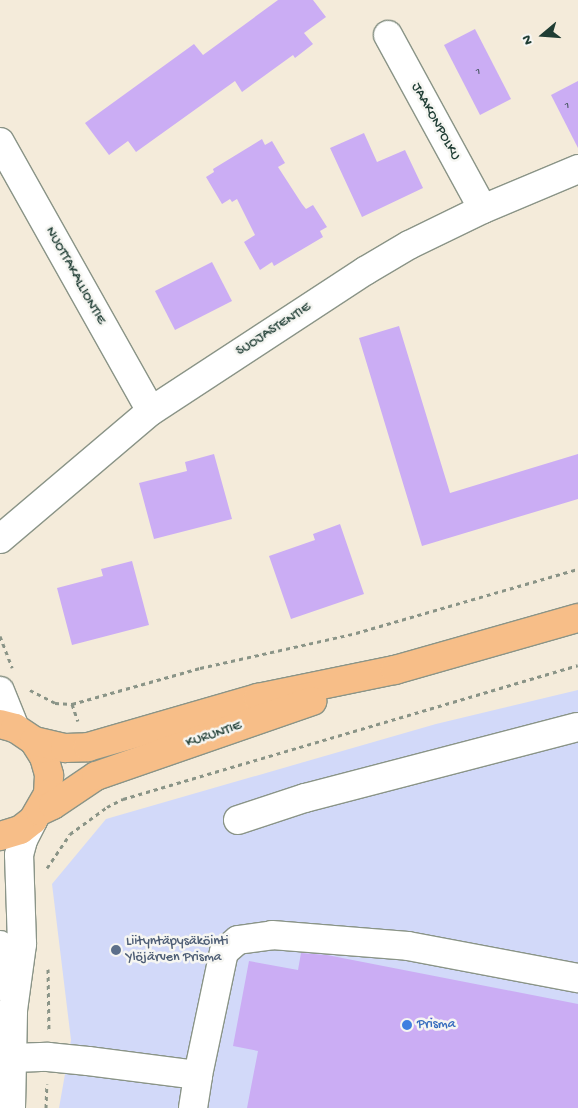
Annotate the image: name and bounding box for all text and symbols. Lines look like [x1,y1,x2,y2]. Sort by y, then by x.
north arrow [518,10,568,60]
text: N [519,33,538,47]
house number: 1 [476,65,480,79]
street label: JAAKONPOLKU [407,80,463,164]
house number: 1 [565,99,569,113]
street label: NUOTTAKALLIONTIE [41,224,109,328]
street label: SUOJASTENTIE [233,300,315,360]
street label: KURUNTIE [184,718,244,752]
place label: Liityntäpysäköinti Ylöjärven Prisma [126,934,229,966]
marker: Liityntäpysäköinti Ylöjärven Prisma [110,944,122,956]
place label: Prisma [417,1017,456,1033]
marker: Prisma [401,1019,413,1031]

